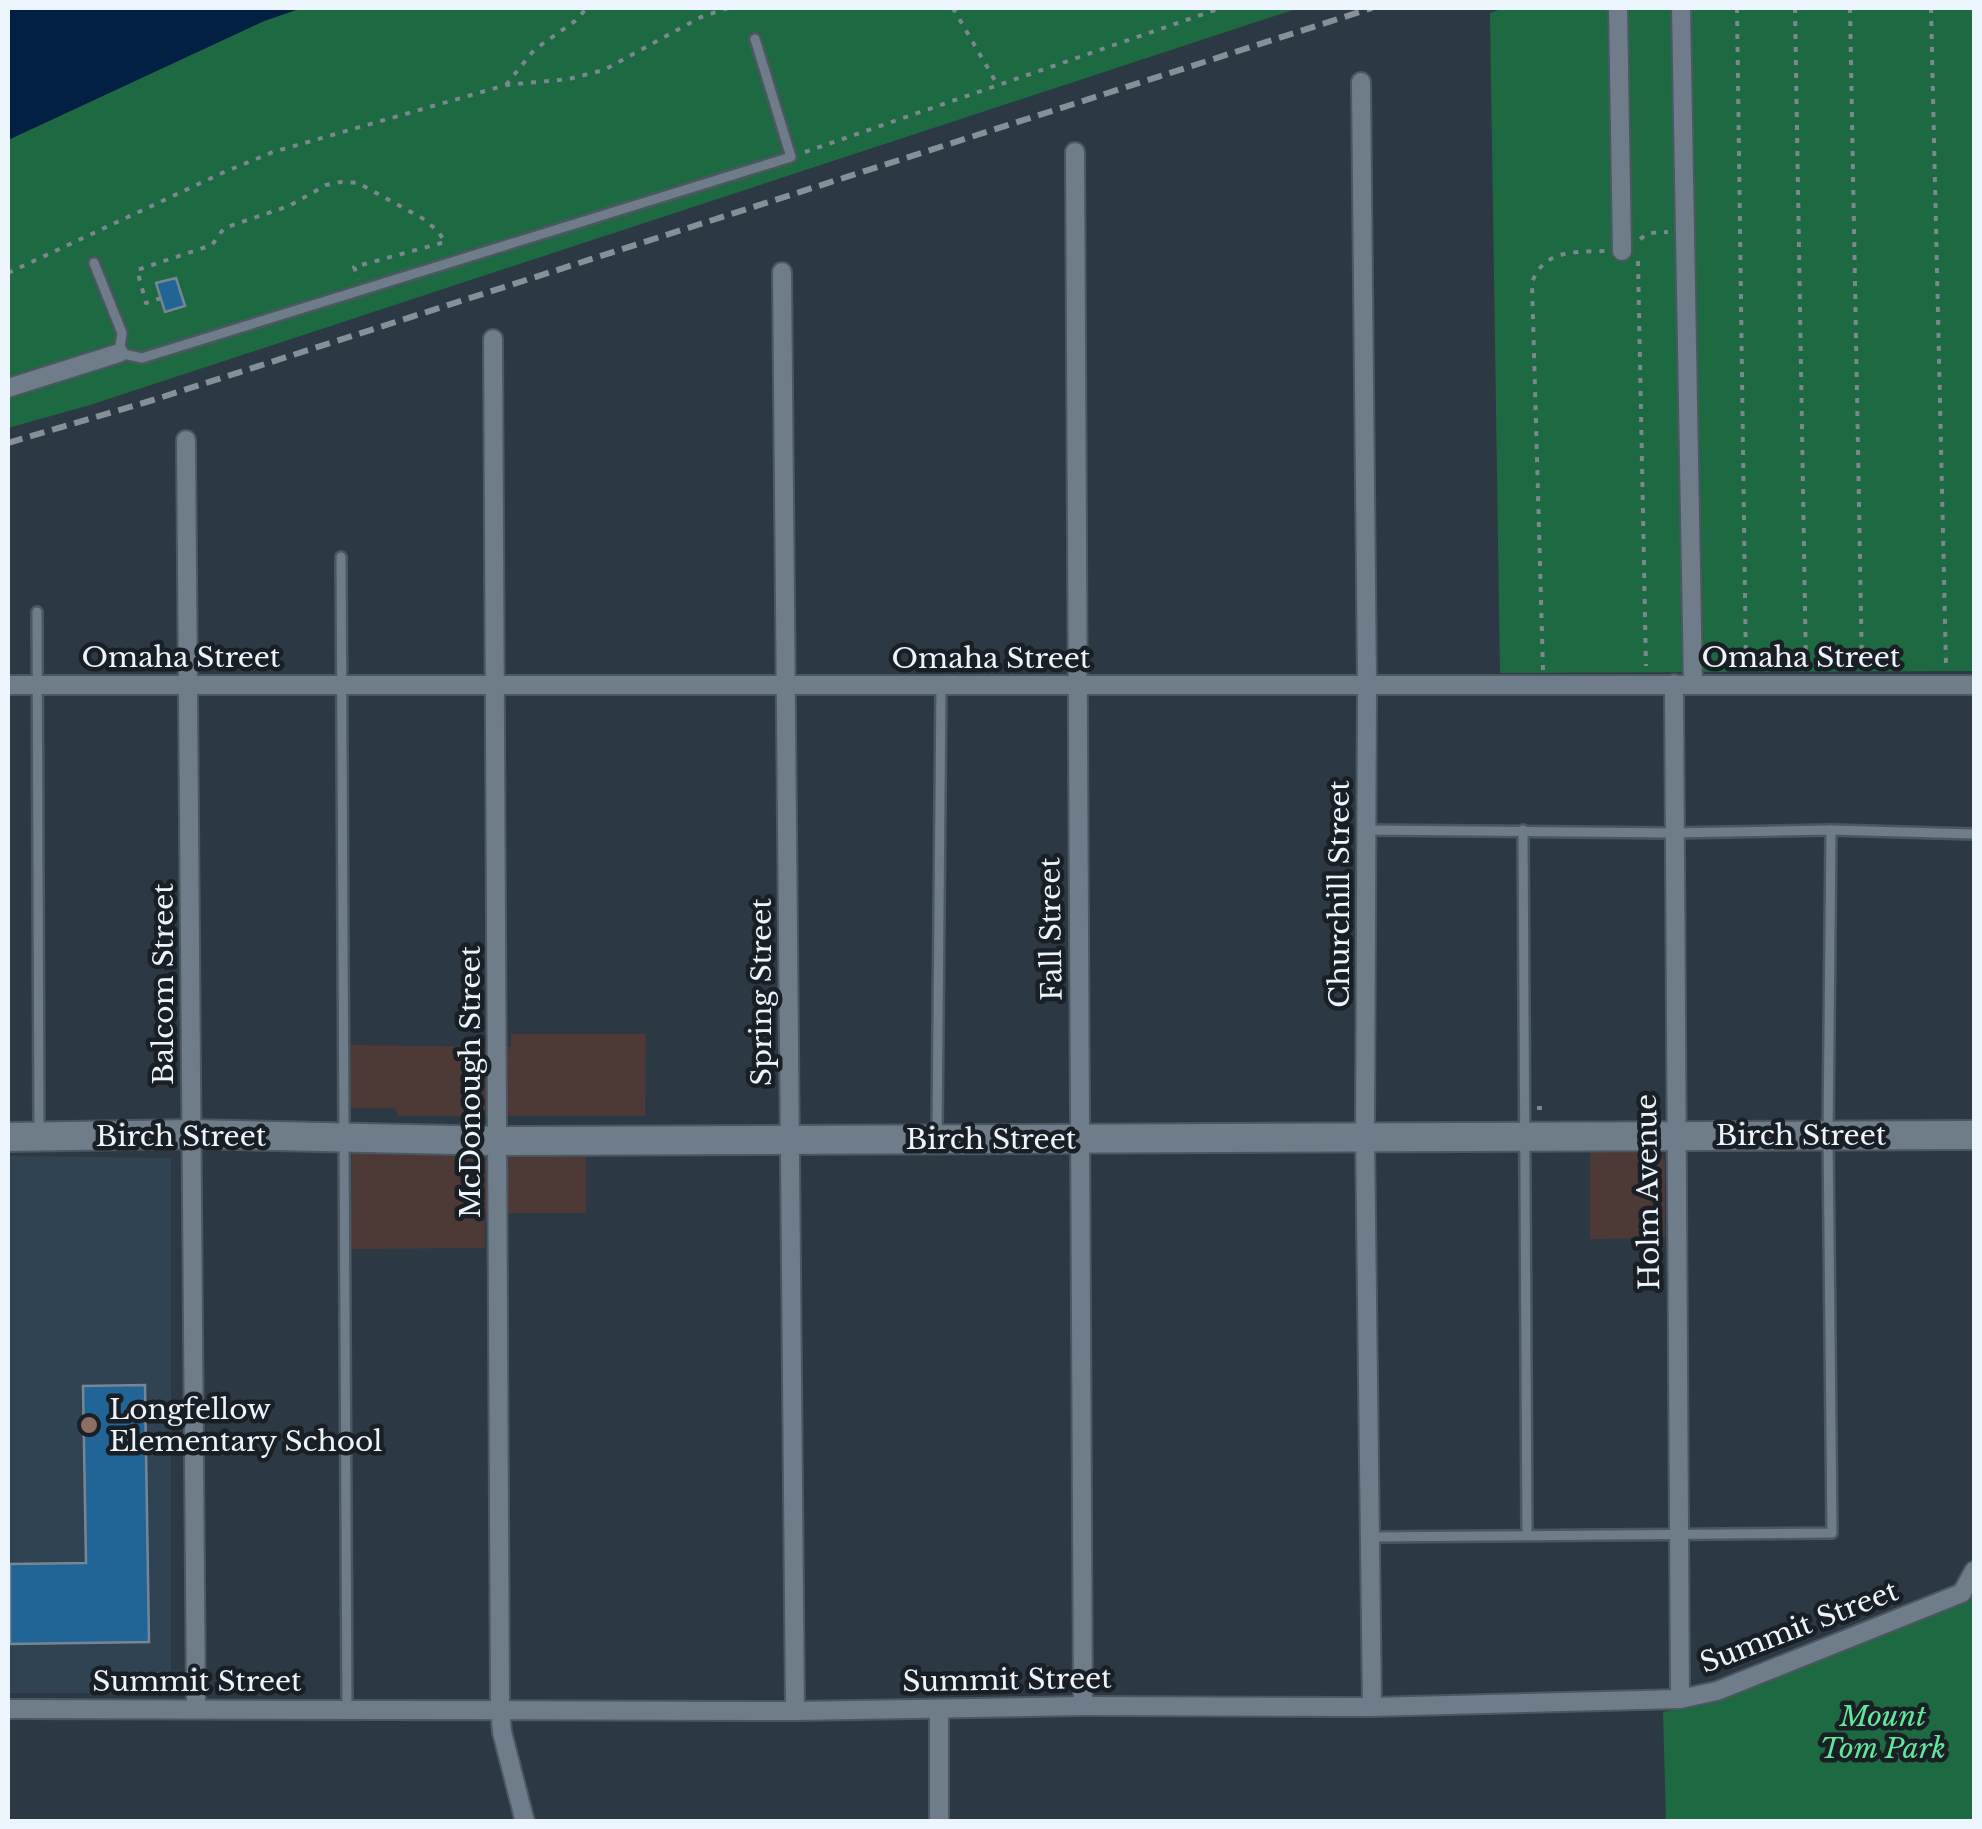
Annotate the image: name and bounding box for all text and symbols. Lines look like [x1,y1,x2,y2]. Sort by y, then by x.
street label: Omaha Street [82,640,281,675]
street label: Omaha Street [1702,640,1901,675]
street label: Omaha Street [892,641,1091,676]
street label: Churchill Street [1322,780,1357,1008]
street label: Fall Street [1032,856,1070,1001]
street label: Balcom Street [146,883,181,1085]
street label: Spring Street [744,898,779,1086]
street label: McDonough Street [453,945,488,1218]
street label: Holm Avenue [1629,1094,1667,1290]
street label: Birch Street [1716,1118,1887,1153]
street label: Birch Street [96,1119,267,1154]
street label: Birch Street [906,1122,1077,1157]
place label: Longfellow Elementary School [109,1392,382,1459]
marker: Longfellow Elementary School [78,1414,100,1436]
street label: Summit Street [1695,1573,1903,1681]
street label: Summit Street [902,1661,1112,1699]
street label: Summit Street [92,1664,302,1699]
park label: Mount Tom Park [1820,1699,1946,1766]

